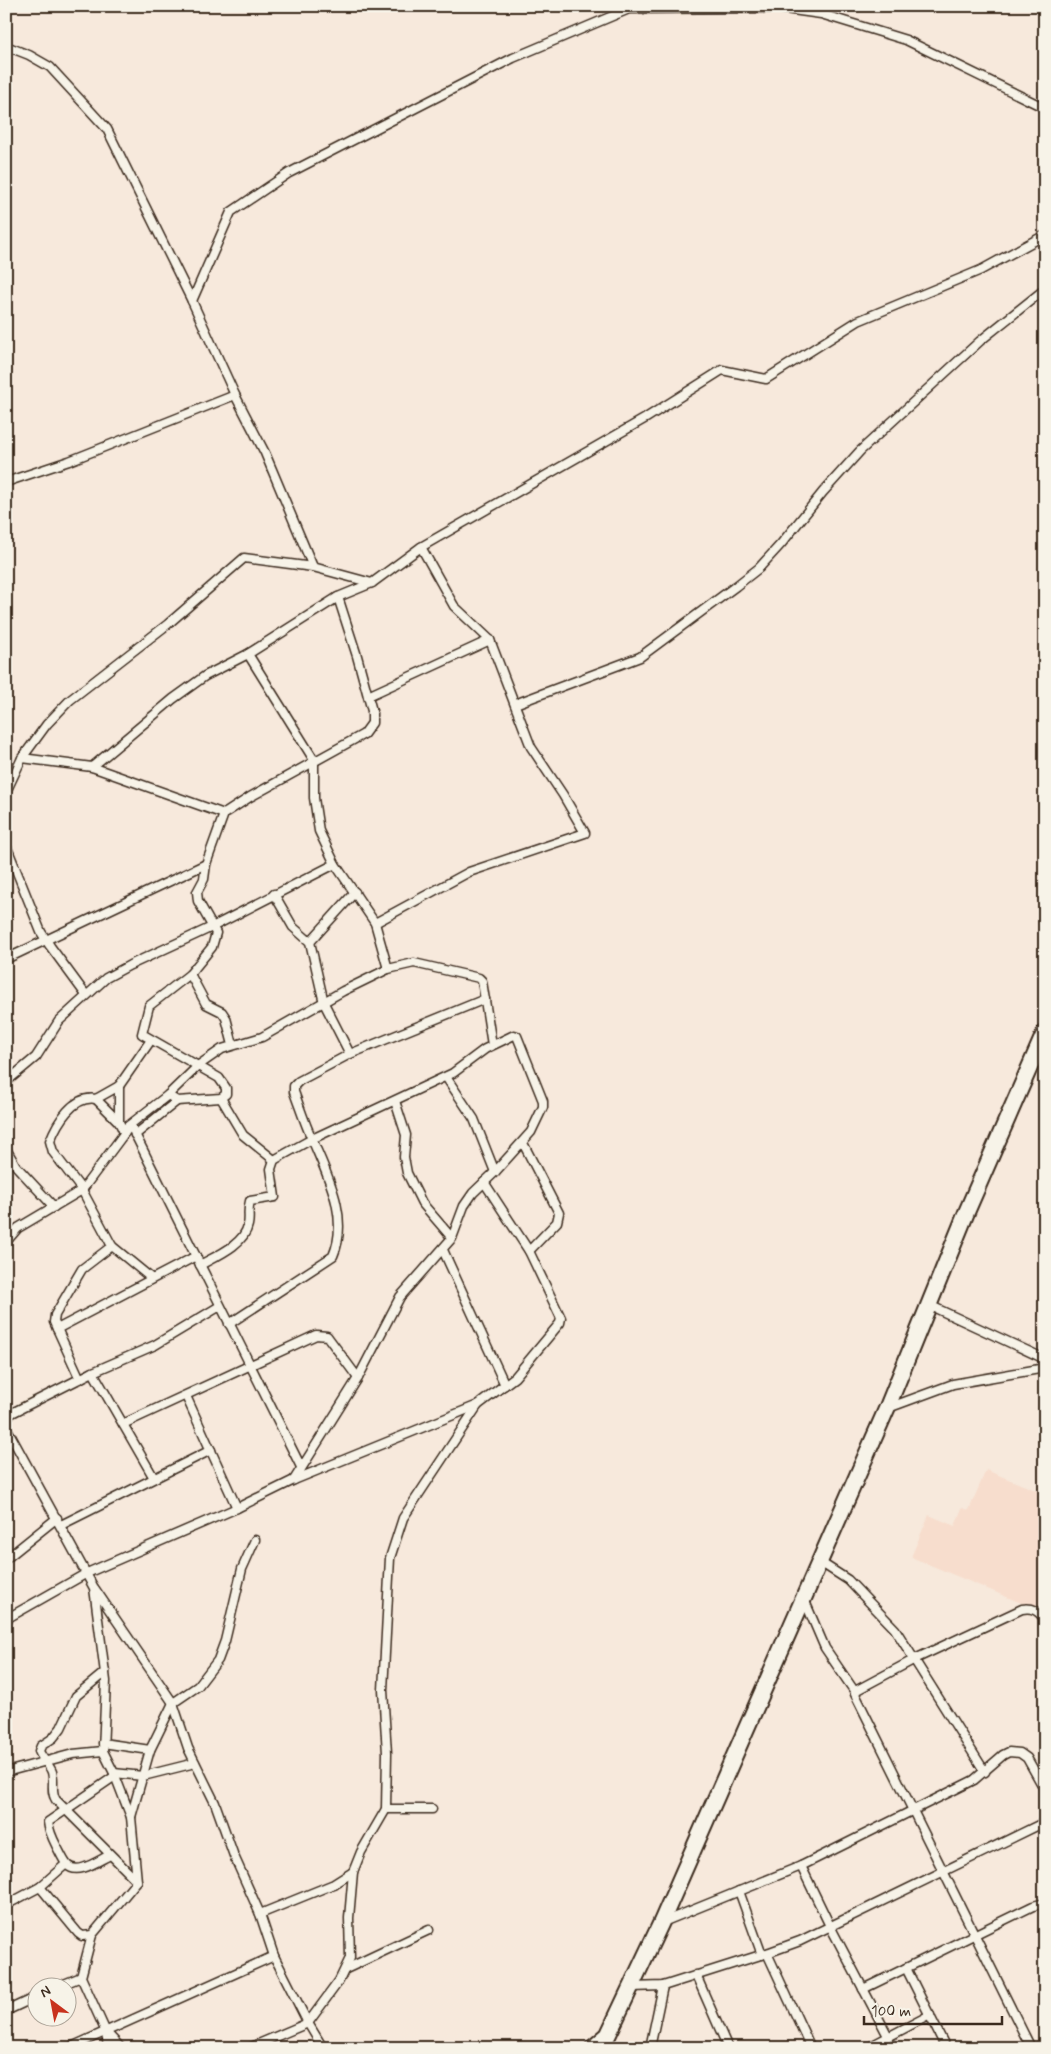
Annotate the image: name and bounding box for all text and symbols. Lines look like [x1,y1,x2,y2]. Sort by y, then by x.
north arrow [28,1976,78,2026]
text: N [37,1982,54,2002]
scale bar [864,1994,1001,2026]
text: 100 m [871,2002,911,2022]

